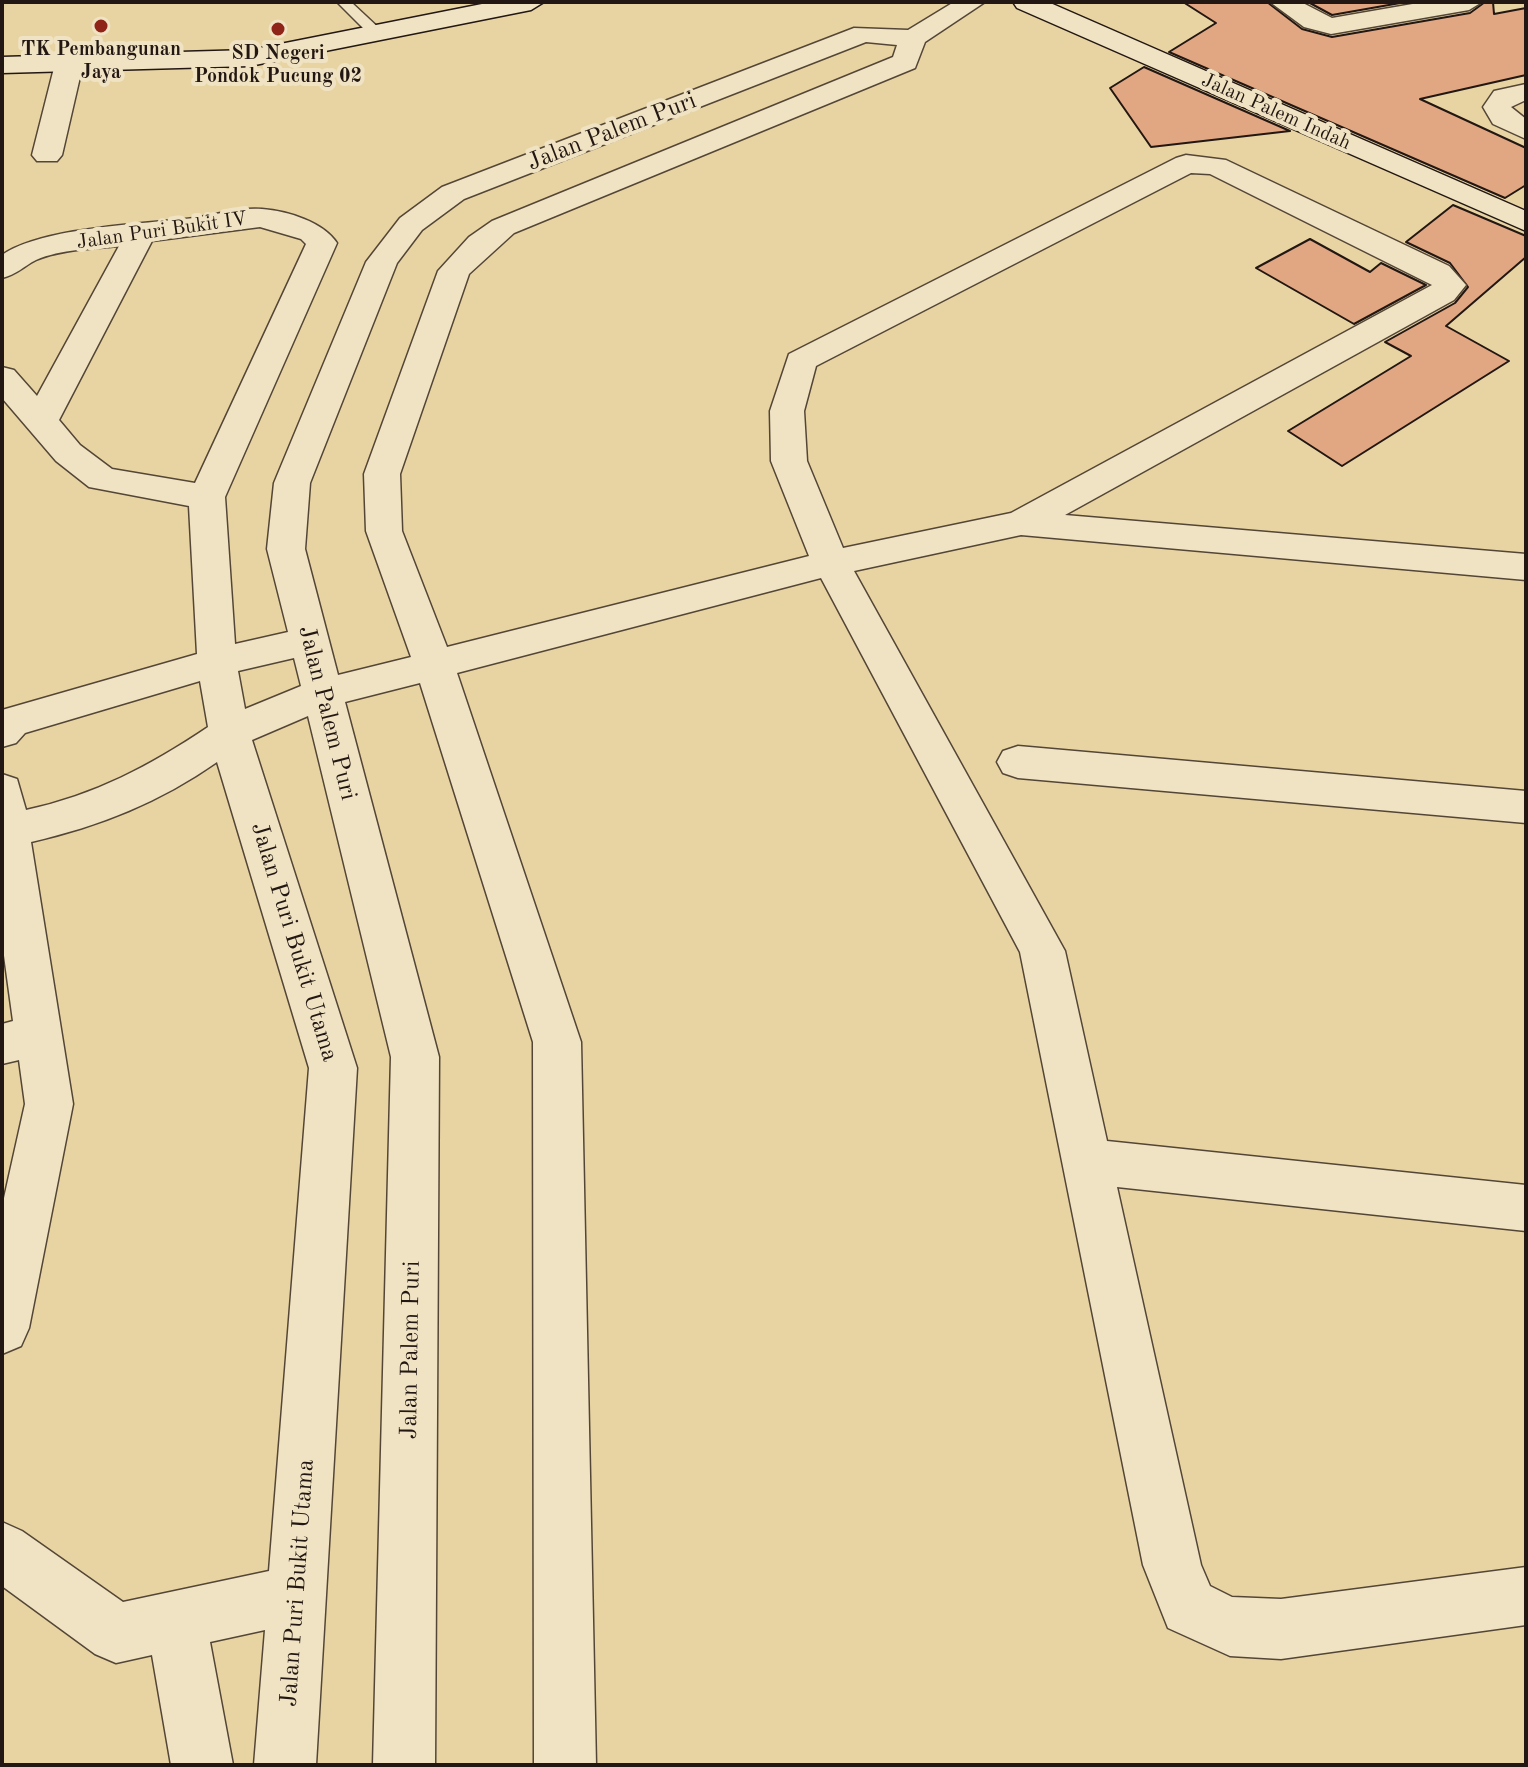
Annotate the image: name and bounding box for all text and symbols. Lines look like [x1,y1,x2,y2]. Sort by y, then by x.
marker: TK Pembangunan Jaya [92,17,110,35]
marker: SD Negeri Pondok Pucung 02 [269,20,287,38]
place label: TK Pembangunan Jaya [21,38,181,85]
place label: SD Negeri Pondok Pucung 02 [194,42,362,89]
street label: Jalan Palem Indah [1198,68,1354,156]
street label: Jalan Palem Puri [523,87,701,177]
street label: Jalan Puri Bukit IV [75,207,249,255]
street label: Jalan Palem Puri [291,623,363,803]
street label: Jalan Puri Bukit Utama [244,819,344,1065]
street label: Jalan Palem Puri [395,1260,427,1440]
street label: Jalan Puri Bukit Utama [275,1458,321,1708]

